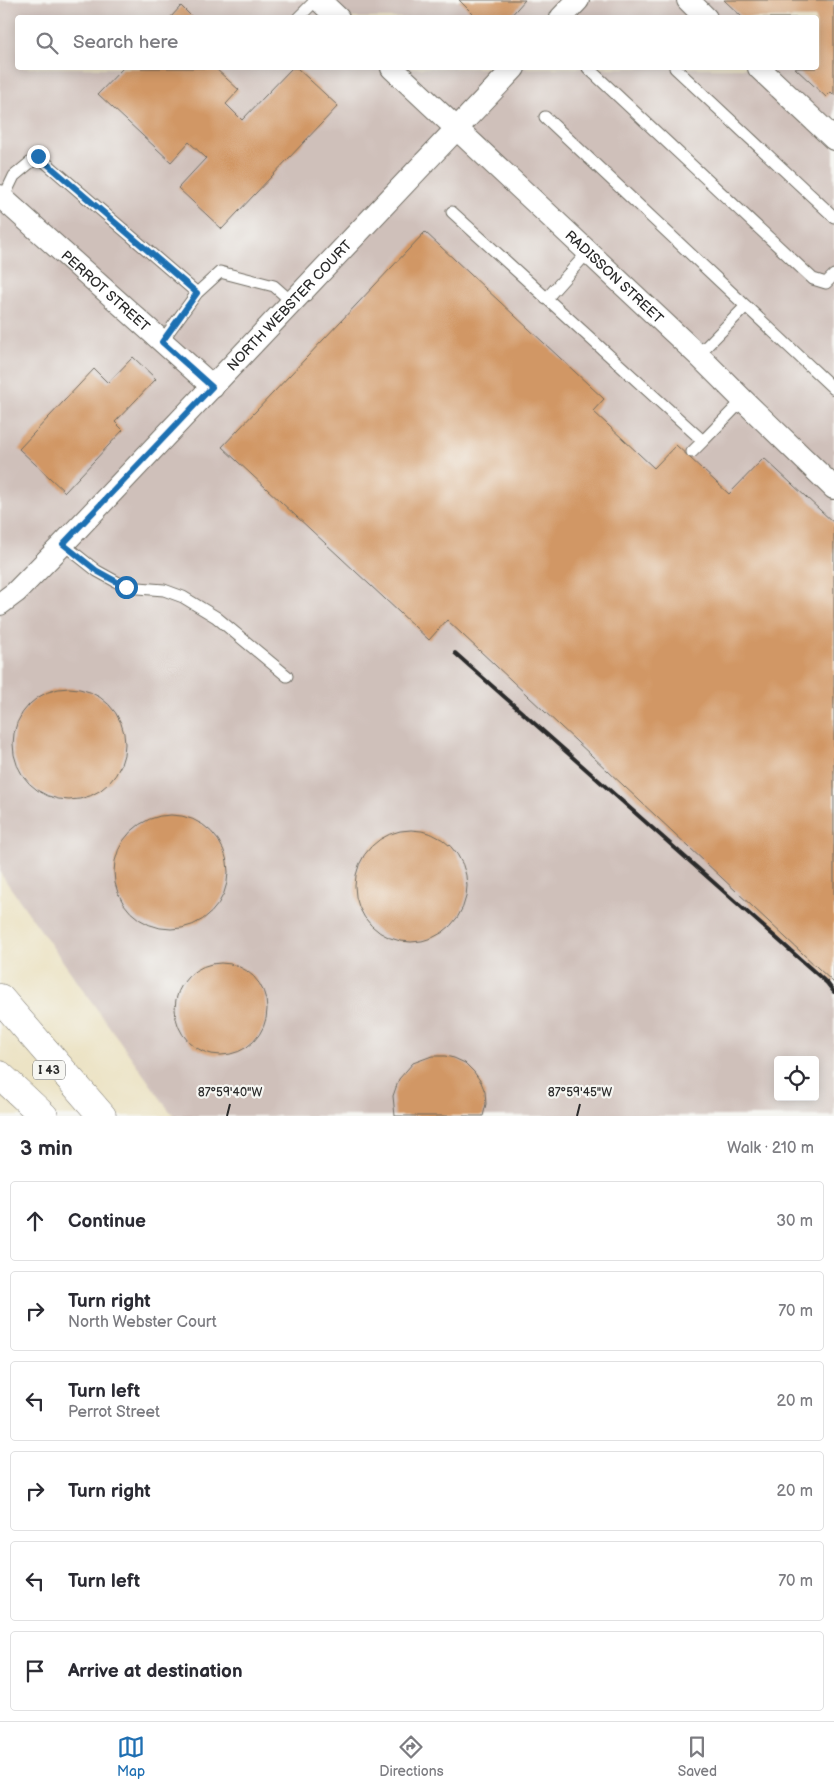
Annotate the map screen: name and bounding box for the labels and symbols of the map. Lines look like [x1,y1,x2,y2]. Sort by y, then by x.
route end [27,145,50,168]
street label: RADISSON STREET [562,227,667,327]
street label: NORTH WEBSTER COURT [224,236,356,374]
street label: PERROT STREET [58,247,154,336]
route start [115,576,138,599]
road number: I 43 [33,1060,65,1080]
text: 87°59'40"W [198,1085,262,1100]
text: 87°59'45"W [548,1085,612,1100]

